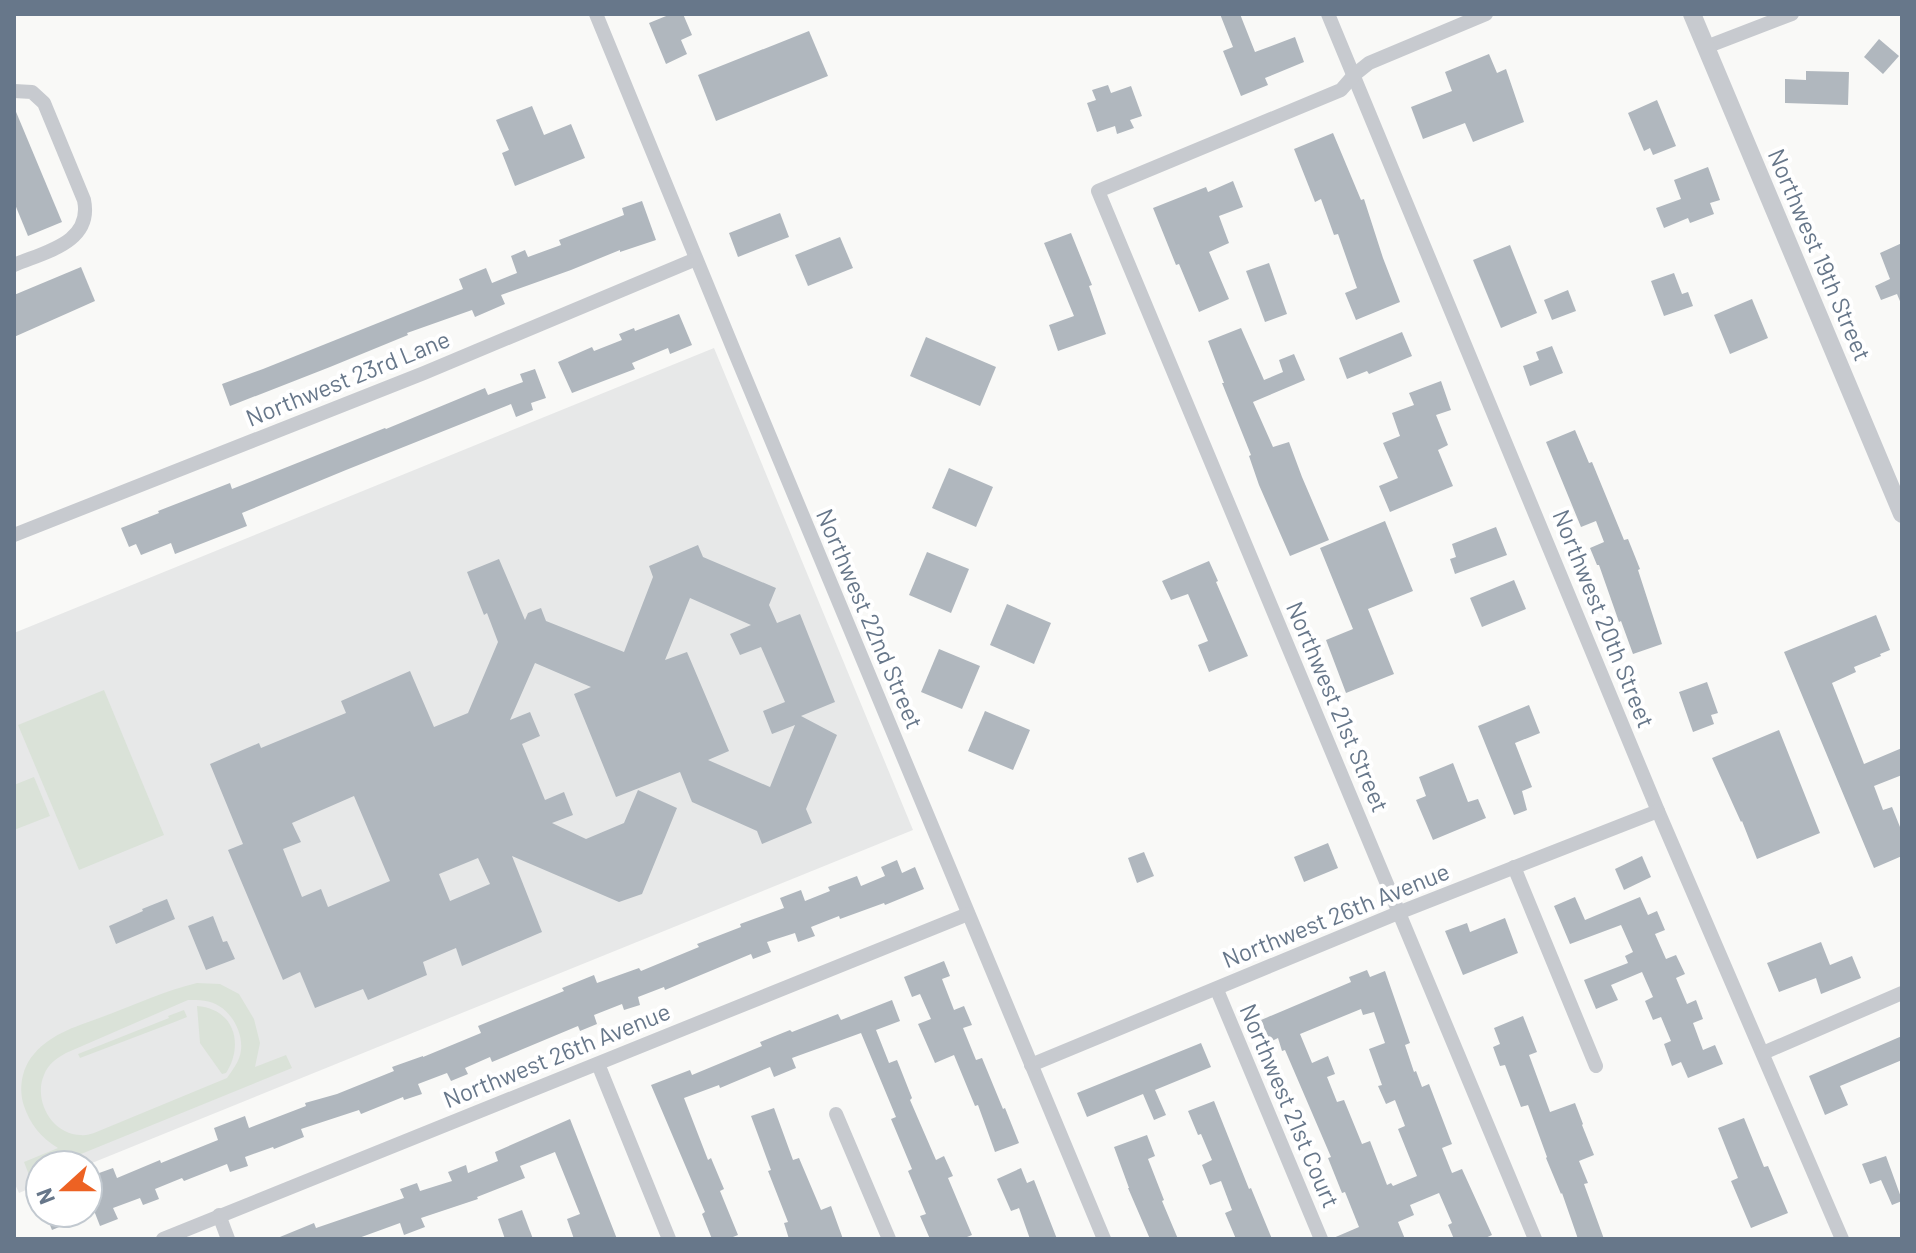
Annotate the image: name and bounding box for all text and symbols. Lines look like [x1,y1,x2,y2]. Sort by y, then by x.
street label: Northwest 19th Street [1763,144,1878,365]
street label: Northwest 23rd Lane [241,323,454,432]
street label: Northwest 22nd Street [811,504,930,733]
street label: Northwest 20th Street [1547,505,1661,732]
street label: Northwest 21st Street [1281,597,1396,816]
street label: Northwest 26th Avenue [1218,856,1453,973]
street label: Northwest 26th Avenue [439,996,674,1113]
street label: Northwest 21st Court [1234,999,1346,1212]
north arrow [24,1149,104,1229]
text: N [30,1185,59,1208]

